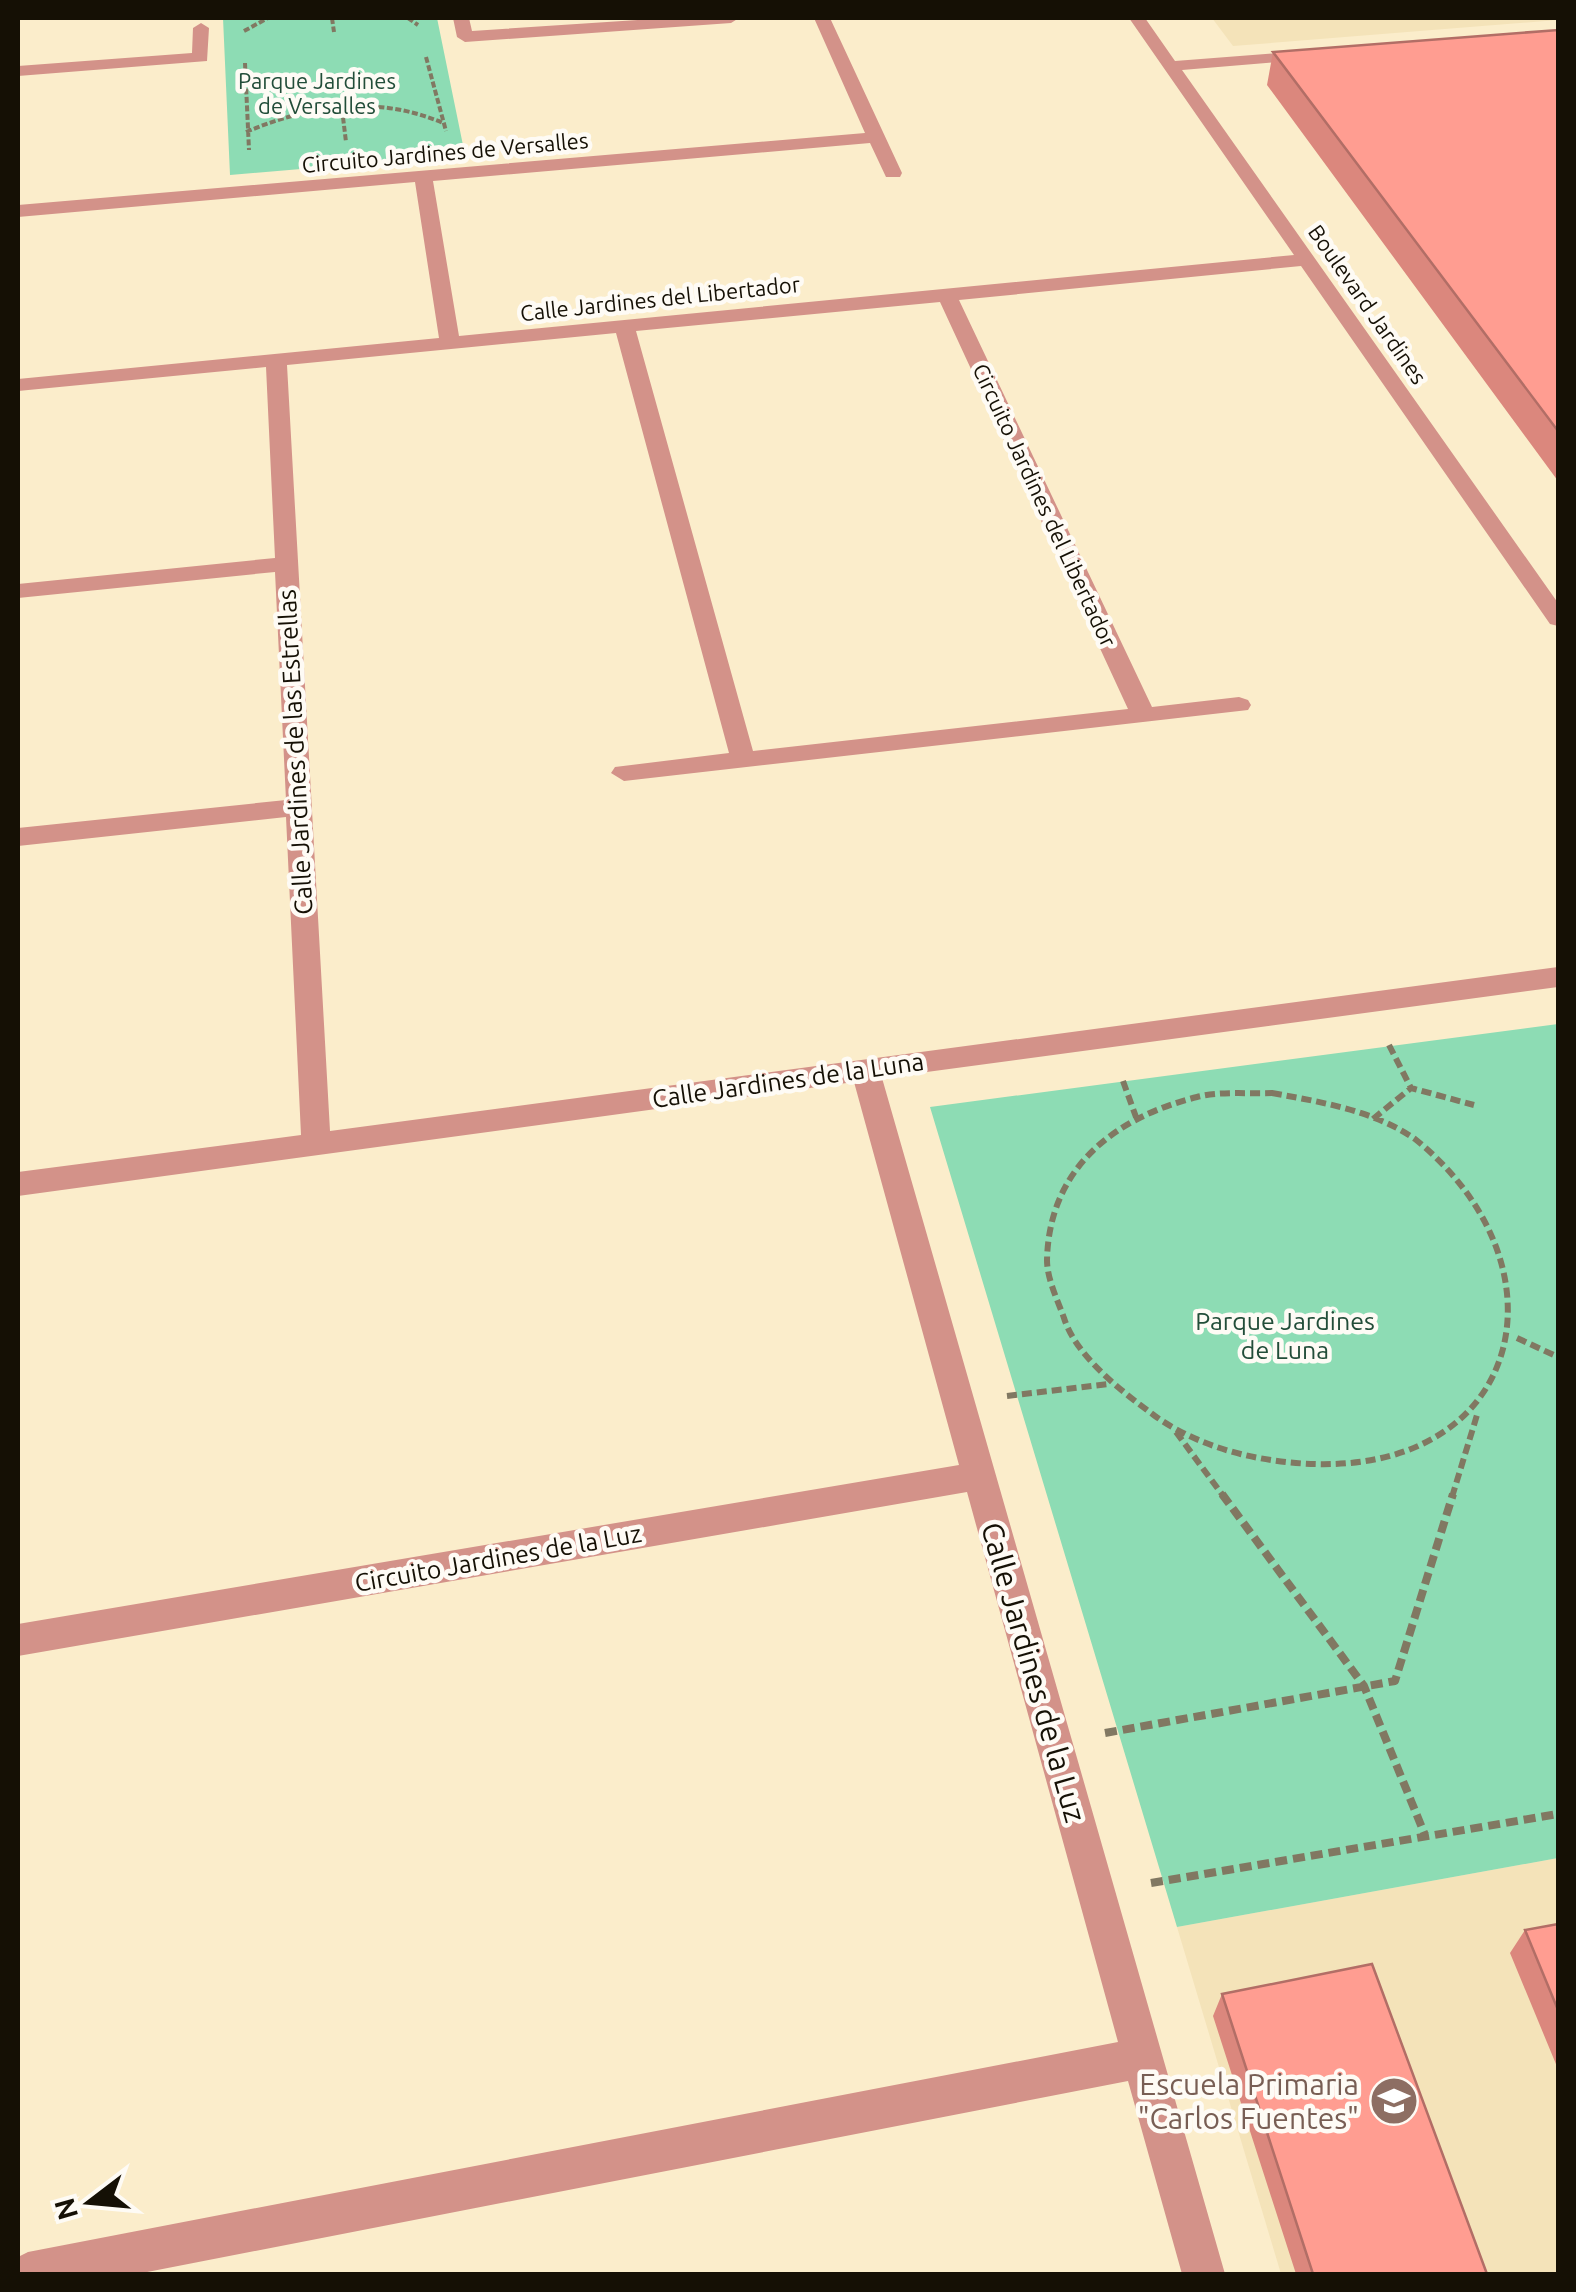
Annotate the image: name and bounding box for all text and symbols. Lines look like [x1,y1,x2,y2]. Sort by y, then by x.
park label: Parque Jardines de Versalles [238,68,396,118]
street label: Circuito Jardines de Versalles [301,127,589,177]
street label: Boulevard Jardines [1304,220,1432,388]
street label: Calle Jardines del Libertador [519,271,802,325]
street label: Circuito Jardines del Libertador [968,359,1122,651]
street label: Calle Jardines de las Estrellas [272,589,318,915]
street label: Calle Jardines de la Luna [650,1047,926,1113]
park label: Parque Jardines de Luna [1195,1307,1375,1364]
street label: Calle Jardines de la Luz [975,1518,1093,1826]
street label: Circuito Jardines de la Luz [352,1519,644,1597]
place label: Escuela Primaria "Carlos Fuentes" [1138,2067,1359,2135]
school or university icon: Escuela Primaria "Carlos Fuentes" [1368,2075,1420,2127]
north arrow [40,2152,140,2252]
text: N [48,2195,83,2223]

